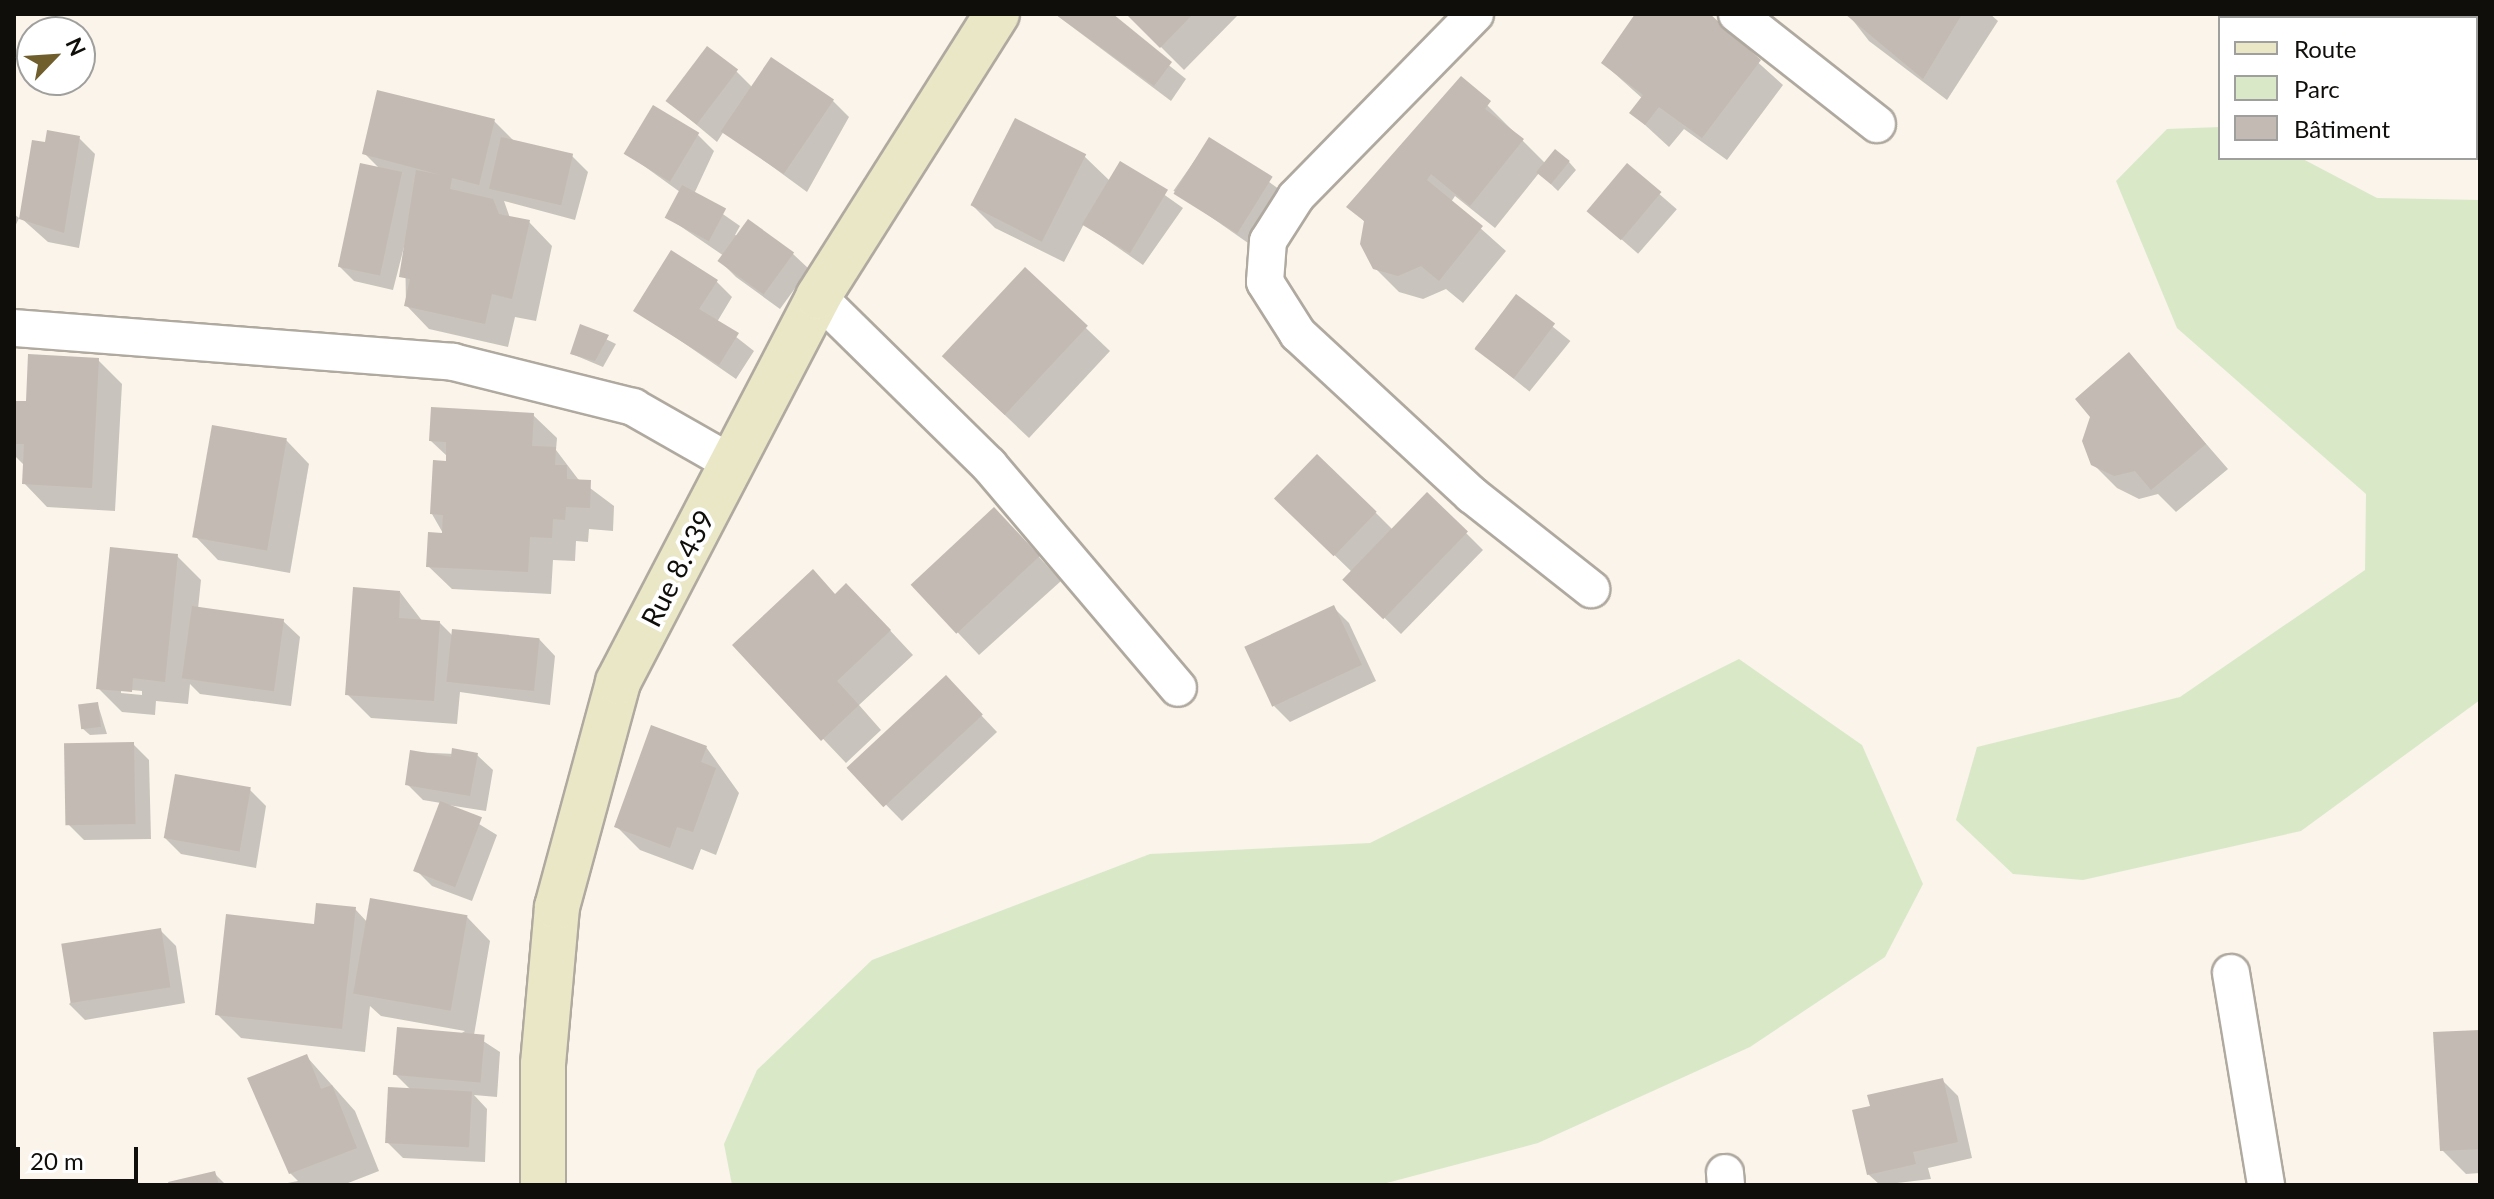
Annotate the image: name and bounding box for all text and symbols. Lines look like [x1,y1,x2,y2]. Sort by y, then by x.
north arrow [16,16,96,96]
legend [2218,16,2478,160]
text: N [61,33,92,60]
text: Route [2294,34,2356,63]
text: Parc [2294,74,2340,103]
text: Bâtiment [2294,114,2390,143]
street label: Rue 8.439 [633,504,721,632]
scale bar [20,1131,142,1181]
text: 20 m [30,1146,84,1175]

